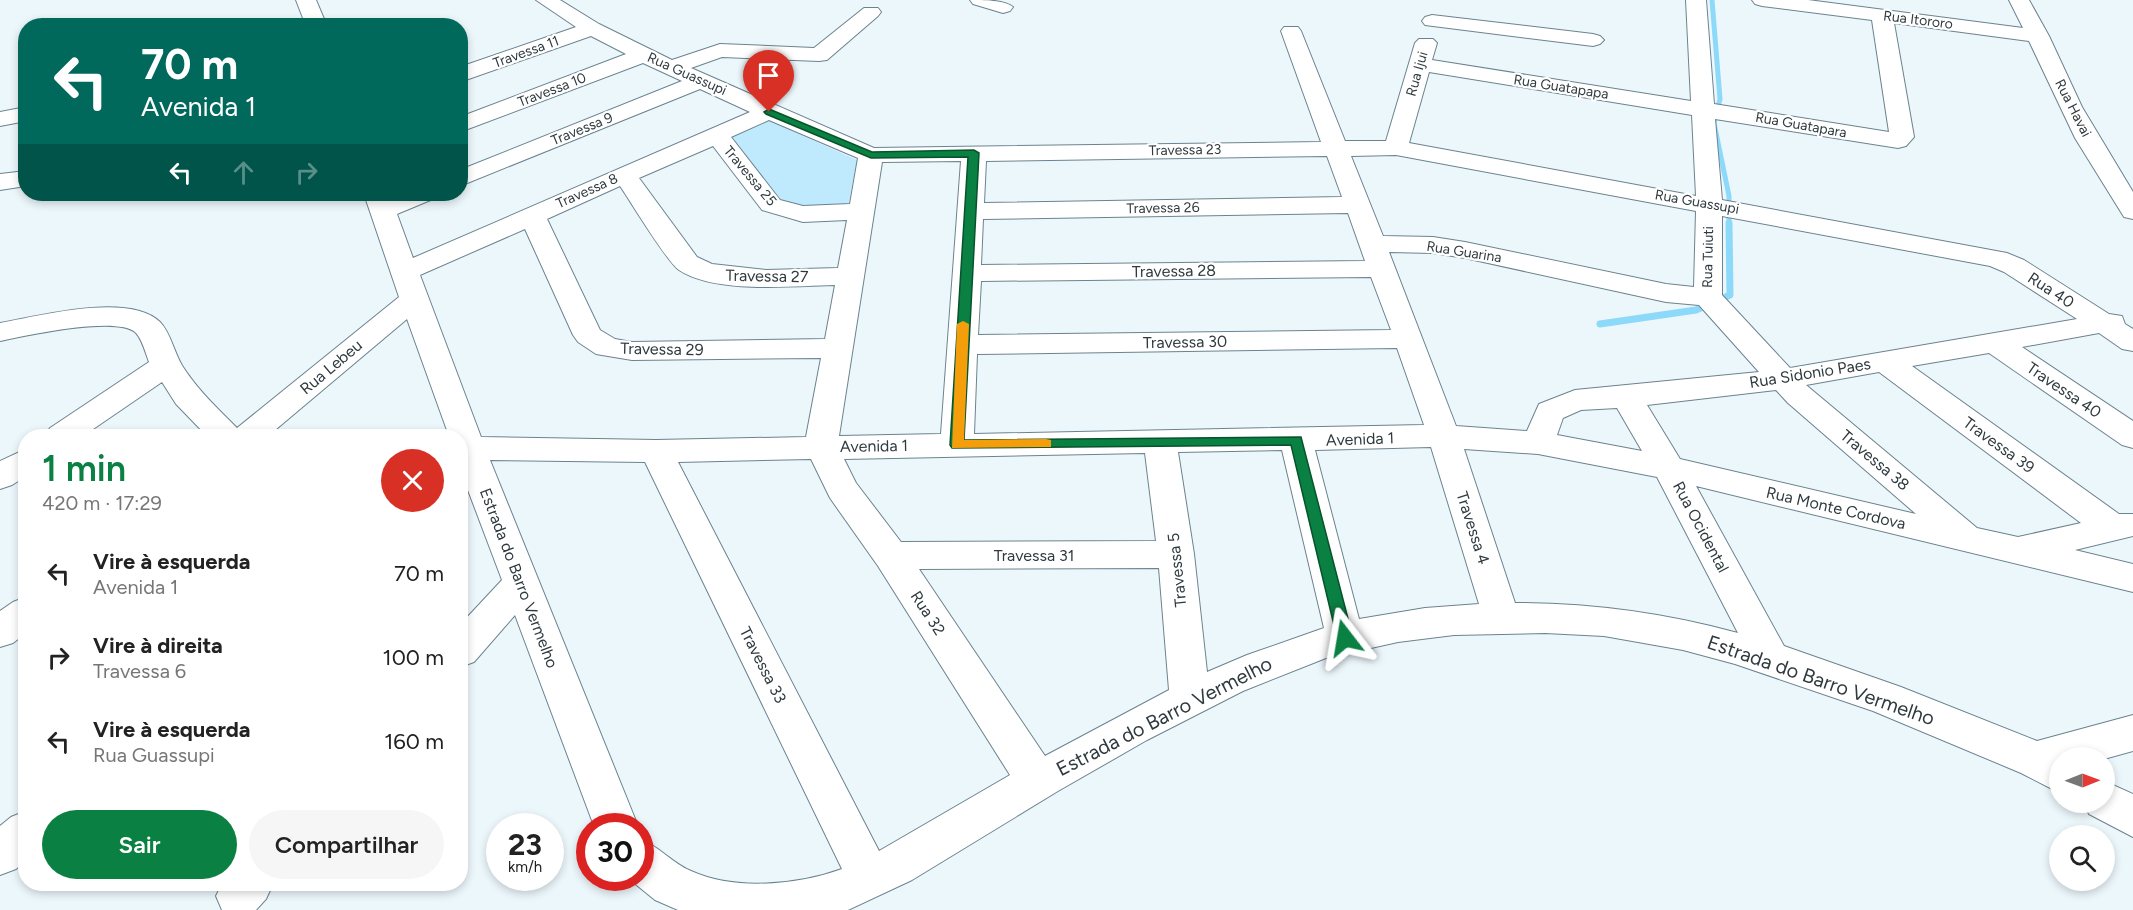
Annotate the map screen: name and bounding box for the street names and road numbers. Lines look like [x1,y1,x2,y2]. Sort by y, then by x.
street label: Rua Itororo [1882,7,1954,33]
street label: Travessa 11 [491,32,561,72]
street label: Rua Guassupi [645,49,729,99]
street label: Rua Ijui [1403,50,1431,98]
street label: Travessa 10 [515,69,589,111]
street label: Rua Guatapapa [1512,71,1610,103]
street label: Rua Havai [2051,76,2095,140]
street label: Travessa 9 [549,109,615,149]
street label: Rua Guatapara [1754,109,1848,141]
street label: Travessa 23 [1149,141,1221,159]
street label: Travessa 25 [720,143,780,209]
street label: Travessa 8 [553,170,621,212]
street label: Rua Guassupi [1654,186,1740,218]
street label: Travessa 26 [1126,199,1200,217]
street label: Rua Tuiuti [1699,226,1717,288]
street label: Rua Guarina [1425,238,1503,266]
street label: Travessa 28 [1132,261,1216,281]
street label: Travessa 27 [725,266,809,286]
street label: Rua 40 [2024,268,2078,312]
street label: Travessa 30 [1143,332,1227,352]
street label: Rua Lebeu [296,336,366,398]
street label: Travessa 29 [620,339,704,359]
street label: Rua Sidonio Paes [1748,354,1872,392]
street label: Travessa 40 [2023,358,2105,422]
street label: Travessa 39 [1960,413,2038,477]
street label: Travessa 38 [1837,426,1913,494]
street label: Avenida 1 [1326,428,1394,450]
street label: Avenida 1 [840,436,908,456]
street label: Rua Ocidental [1669,478,1733,576]
street label: Rua Monte Cordova [1764,483,1908,533]
street label: Estrada do Barro Vermelho [476,485,562,671]
street label: Travessa 4 [1452,489,1494,567]
street label: Travessa 5 [1164,532,1190,608]
street label: Travessa 31 [994,546,1074,565]
street label: Rua 32 [907,587,949,639]
street label: Travessa 33 [736,624,790,706]
street label: Estrada do Barro Vermelho [1704,630,1938,730]
street label: Estrada do Barro Vermelho [1052,651,1276,781]

